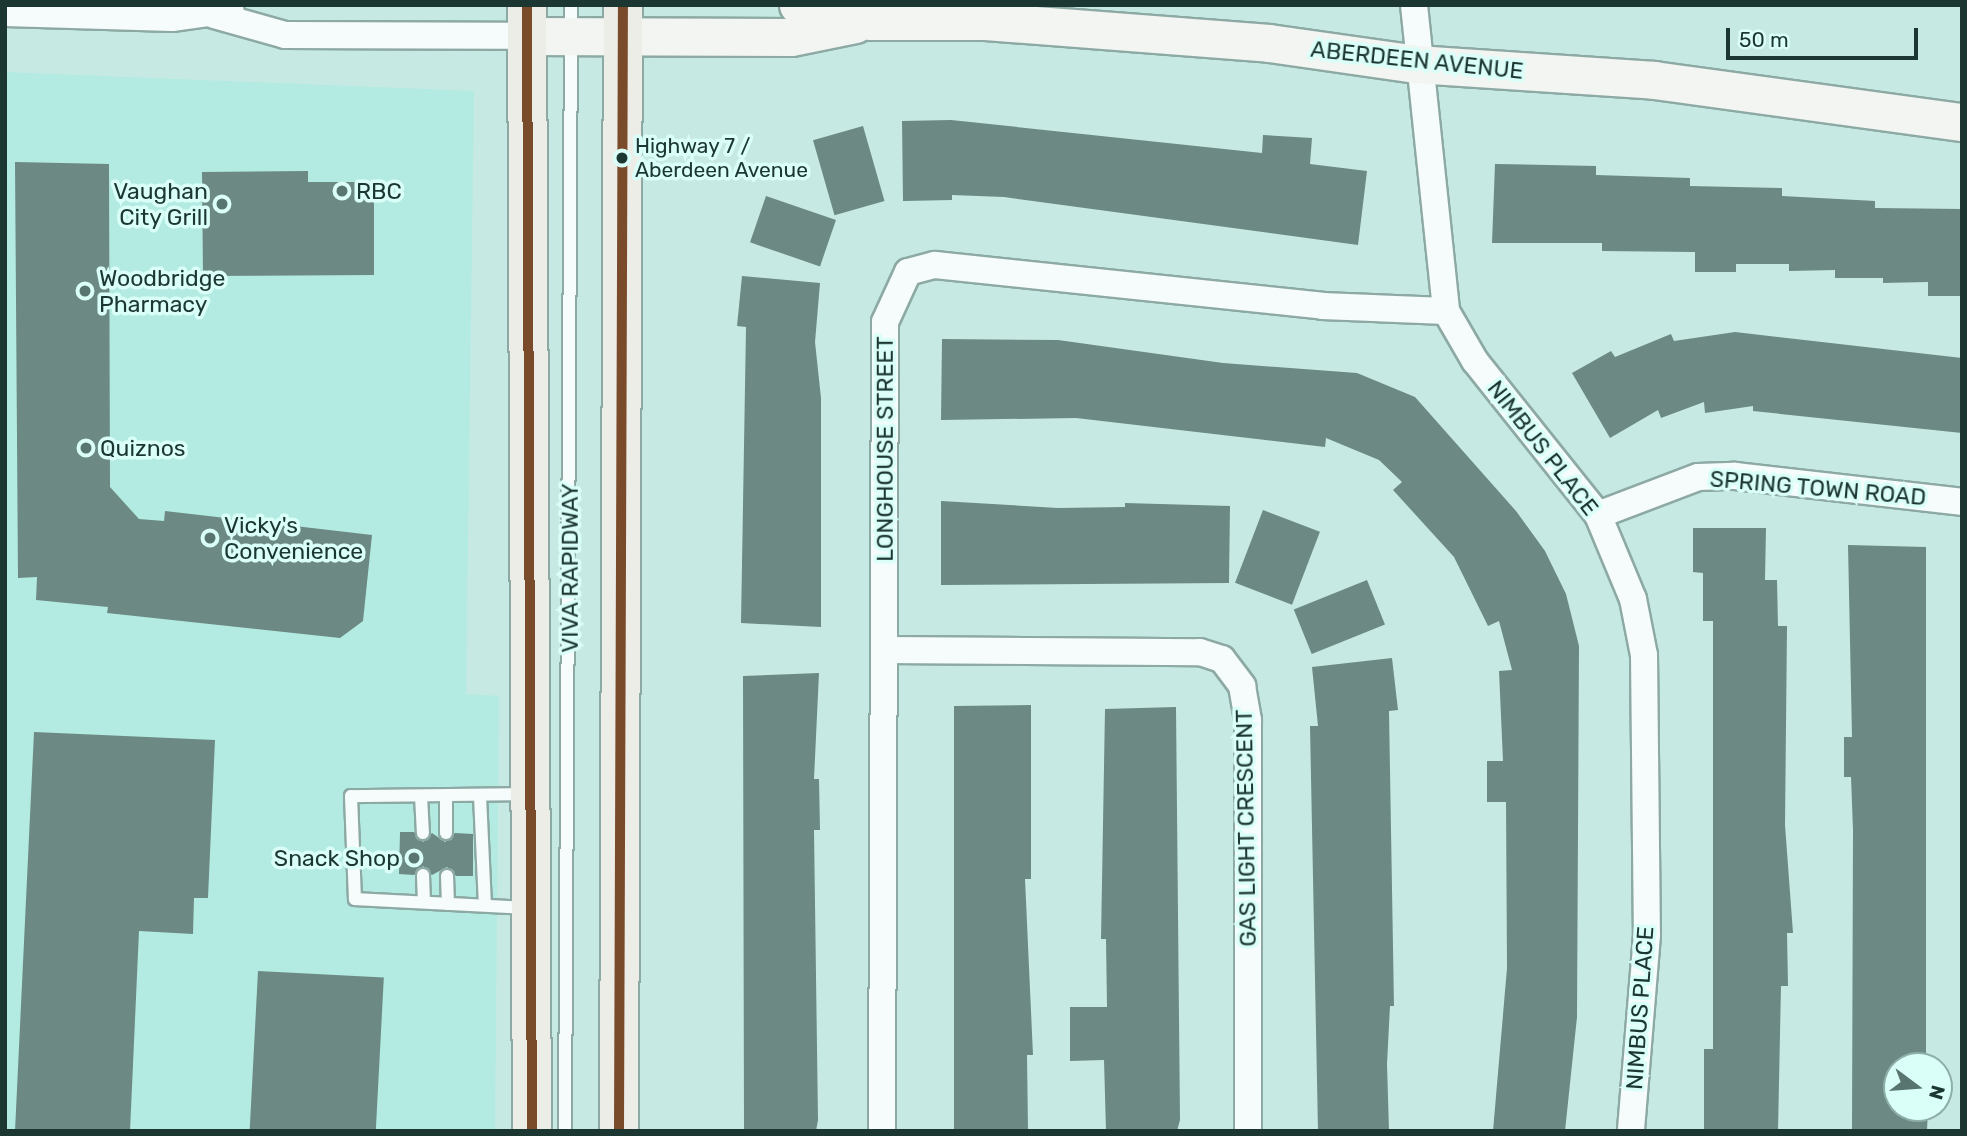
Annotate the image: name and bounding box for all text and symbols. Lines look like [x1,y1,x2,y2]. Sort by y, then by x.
scale bar [1729,14,1922,58]
text: 50 m [1739,27,1789,52]
street label: ABERDEEN AVENUE [1309,35,1525,85]
place label: Highway 7 / Aberdeen Avenue [635,133,809,183]
marker: Highway 7 / Aberdeen Avenue [615,151,629,165]
place label: Vaughan City Grill [113,177,208,231]
place label: RBC [356,177,402,205]
marker: RBC [334,183,350,199]
marker: Vaughan City Grill [214,196,230,212]
place label: Woodbridge Pharmacy [99,264,225,318]
marker: Woodbridge Pharmacy [77,283,93,299]
street label: LONGHOUSE STREET [871,336,899,562]
street label: NIMBUS PLACE [1482,375,1604,521]
place label: Quiznos [100,434,186,462]
marker: Quiznos [78,440,94,456]
street label: SPRING TOWN ROAD [1708,465,1928,511]
street label: VIVA RAPIDWAY [556,483,584,653]
place label: Vicky's Convenience [224,511,363,565]
marker: Vicky's Convenience [202,530,218,546]
street label: GAS LIGHT CRESCENT [1230,709,1262,947]
place label: Snack Shop [274,844,400,872]
marker: Snack Shop [406,850,422,866]
street label: NIMBUS PLACE [1621,925,1659,1091]
north arrow [1883,1052,1953,1122]
text: N [1924,1083,1950,1102]

